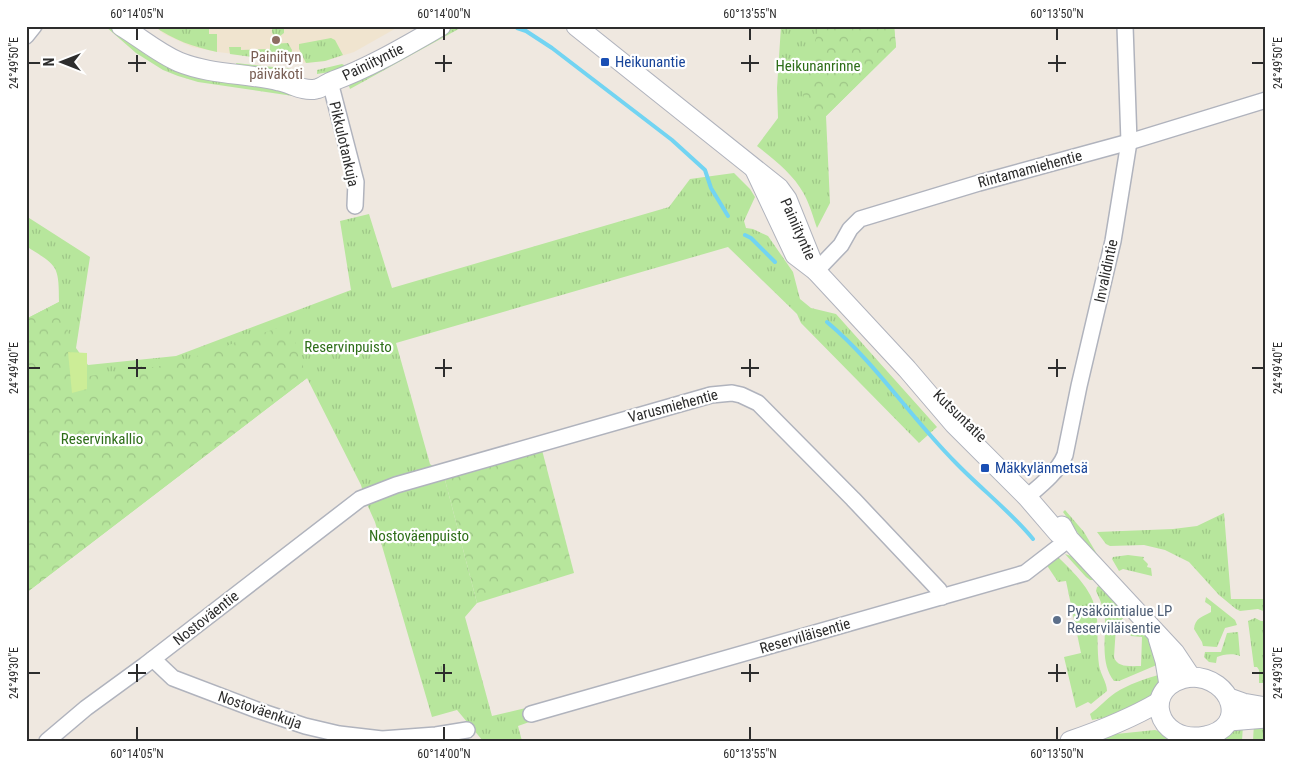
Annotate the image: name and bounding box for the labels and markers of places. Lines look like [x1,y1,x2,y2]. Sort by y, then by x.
marker: Painiityn päiväkoti [270,34,282,46]
place label: Painiityn päiväkoti [249,48,303,83]
place label: Heikunantie [615,53,685,71]
marker: Heikunantie [599,56,611,68]
place label: Mäkkylänmetsä [995,459,1088,477]
marker: Mäkkylänmetsä [979,462,991,474]
place label: Pysäköintialue LP Reserviläisentie [1067,602,1172,637]
marker: Pysäköintialue LP Reserviläisentie [1051,614,1063,626]

